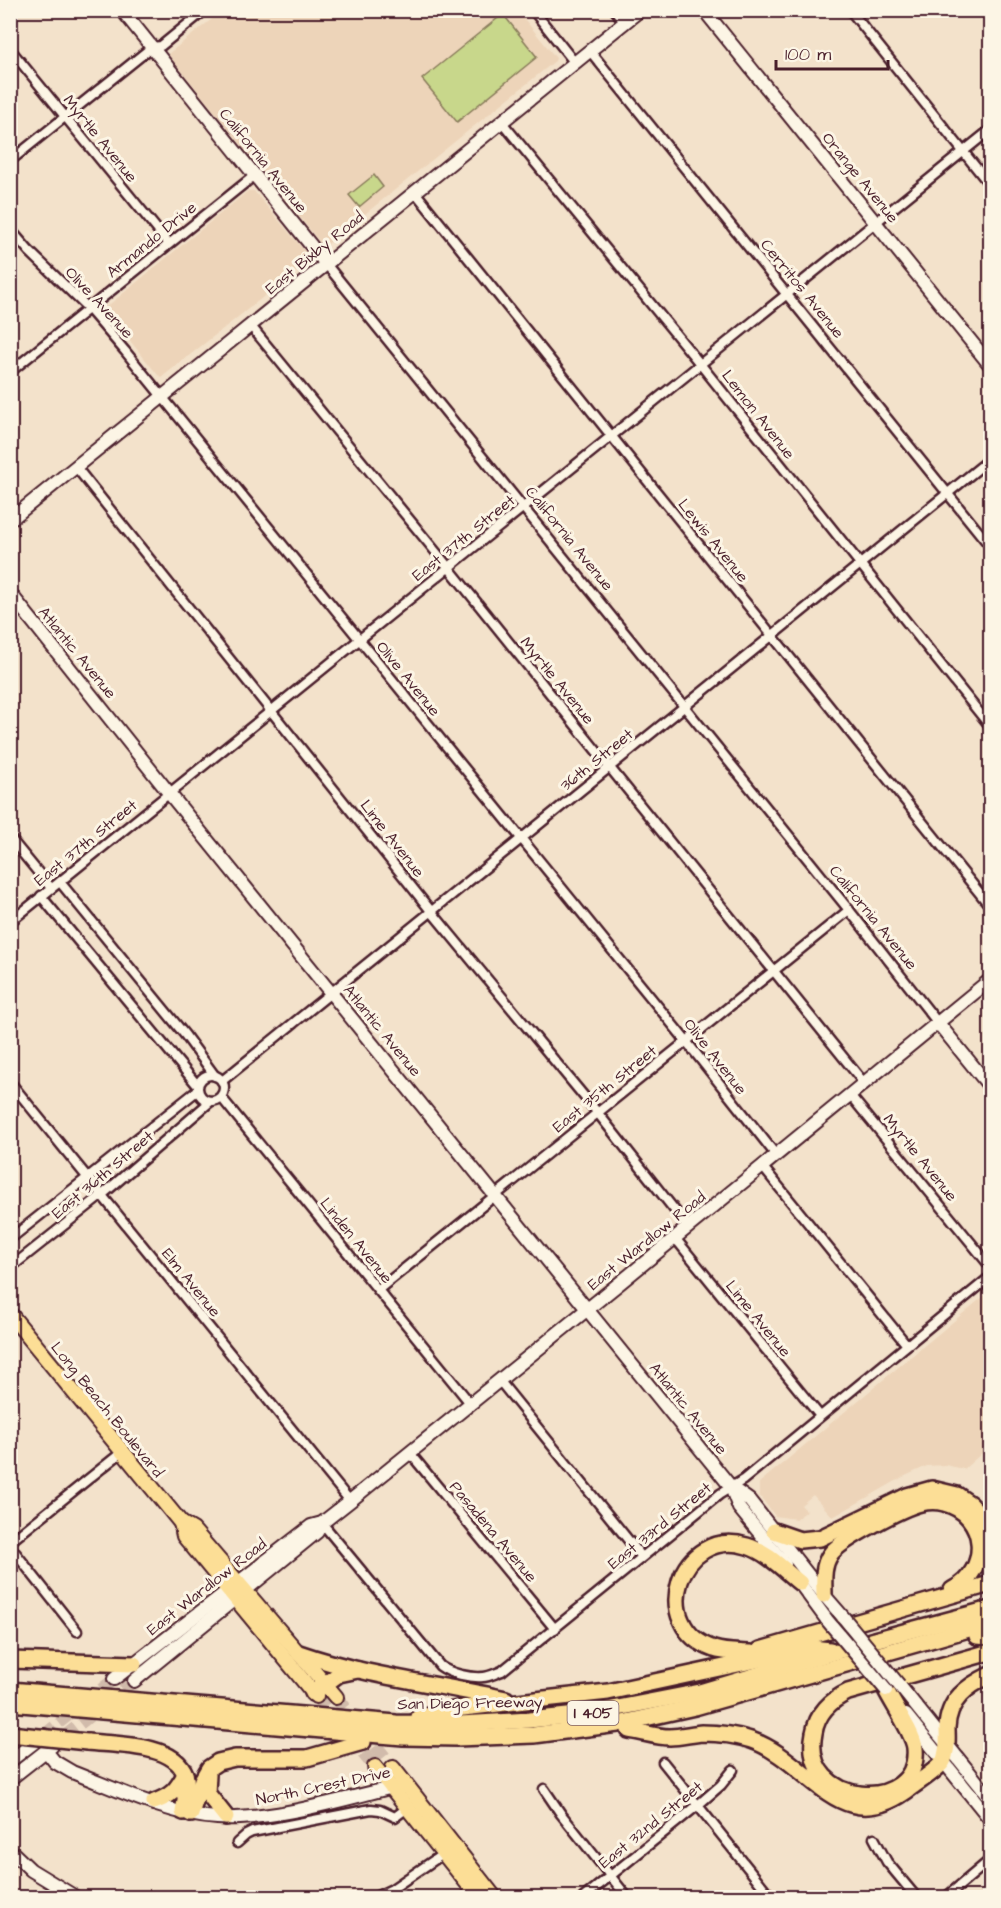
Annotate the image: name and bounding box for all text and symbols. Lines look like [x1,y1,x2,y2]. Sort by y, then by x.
scale bar [776,33,888,71]
text: 100 m [785,42,831,67]
street label: Myrtle Avenue [57,90,143,188]
street label: California Avenue [214,104,312,218]
street label: Orange Avenue [816,128,904,229]
street label: Armando Drive [102,196,202,283]
street label: East Bixby Road [261,206,369,300]
street label: Cerritos Avenue [755,234,849,343]
street label: Olive Avenue [60,262,139,344]
street label: Lemon Avenue [716,365,800,464]
street label: California Avenue [520,482,618,596]
street label: East 37th Street [407,489,520,586]
street label: Lewis Avenue [673,494,754,587]
street label: Atlantic Avenue [33,602,121,704]
street label: Myrtle Avenue [514,632,600,730]
street label: Olive Avenue [371,636,446,721]
street label: 36th Street [555,723,638,796]
street label: East 37th Street [29,794,142,891]
street label: Lime Avenue [355,795,430,882]
street label: California Avenue [824,861,922,975]
street label: Atlantic Avenue [338,980,426,1082]
street label: Olive Avenue [679,1014,752,1100]
street label: East 35th Street [548,1040,662,1138]
street label: Myrtle Avenue [877,1109,963,1207]
street label: East 36th Street [47,1125,159,1224]
street label: East Wardlow Road [583,1186,710,1295]
street label: Linden Avenue [315,1193,398,1289]
street label: Elm Avenue [157,1244,226,1322]
street label: Lime Avenue [720,1276,796,1362]
street label: Long Beach Boulevard [45,1337,169,1483]
street label: Atlantic Avenue [644,1358,732,1460]
street label: Pasadena Avenue [444,1476,542,1587]
street label: East 33rd Street [603,1477,717,1574]
street label: East Wardlow Road [142,1533,271,1641]
street label: San Diego Freeway [397,1691,543,1716]
road number: I 405 [568,1701,618,1725]
street label: North Crest Drive [254,1761,393,1811]
street label: East 32nd Street [594,1776,708,1874]

